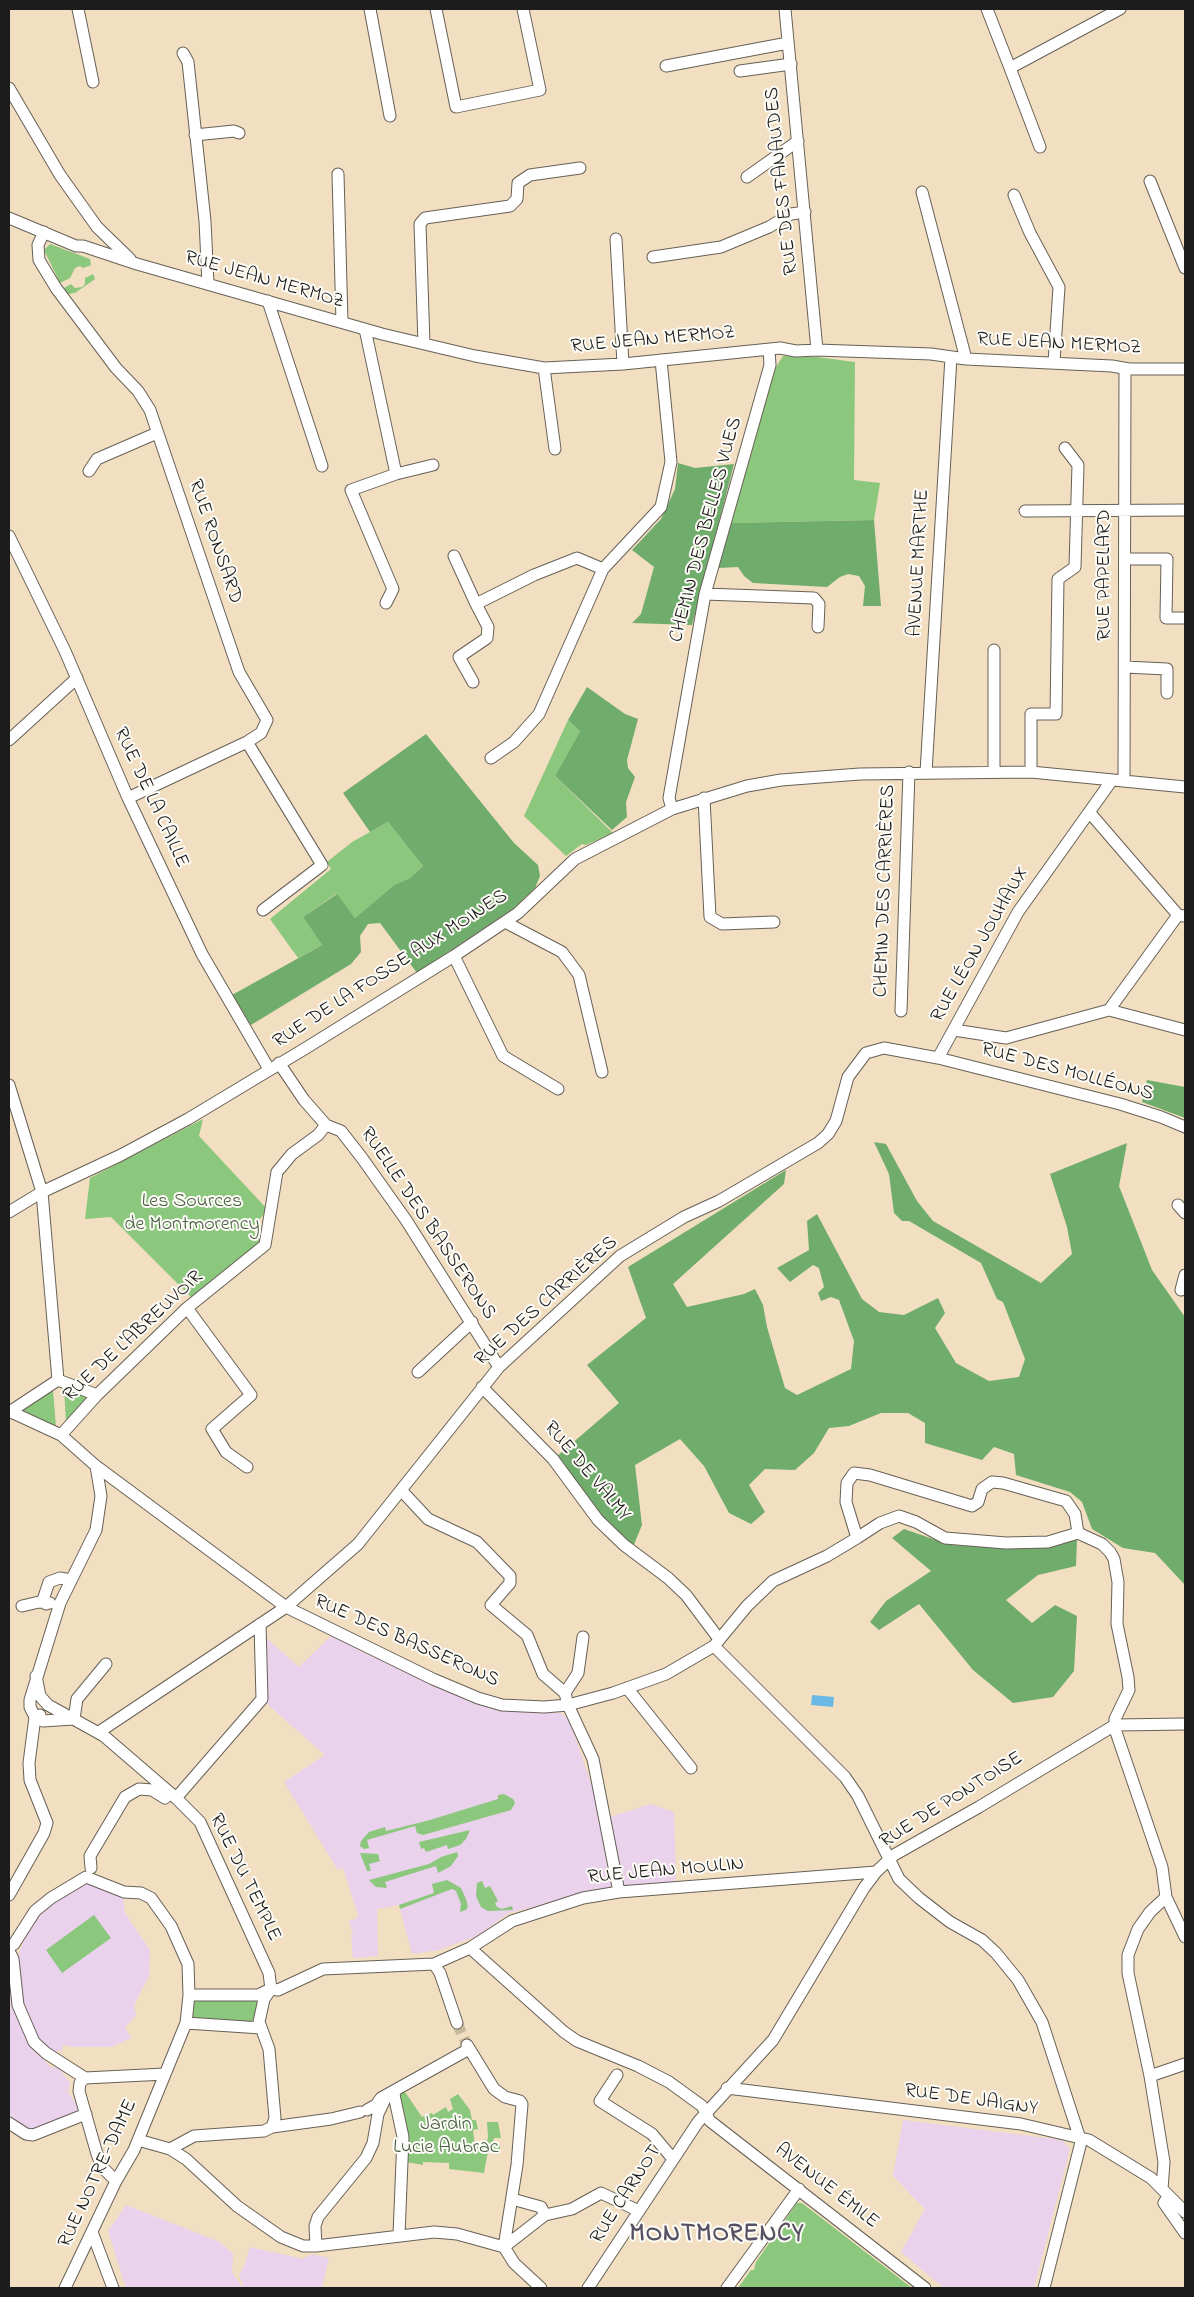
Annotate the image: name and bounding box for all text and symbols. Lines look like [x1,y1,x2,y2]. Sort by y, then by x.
street label: RUE DES FANAUDES [761,86,805,276]
street label: RUE JEAN MERMOZ [182,247,346,315]
street label: RUE JEAN MERMOZ [570,322,736,360]
street label: RUE JEAN MERMOZ [976,329,1142,361]
street label: CHEMIN DES BELLES VUES [665,415,749,645]
street label: RUE RONSARD [182,477,246,607]
street label: AVENUE MARTHE [904,489,936,637]
street label: RUE PAPELARD [1094,509,1118,641]
street label: RUE DE LA CAILLE [107,724,193,872]
street label: CHEMIN DES CARRIÈRES [870,784,902,998]
street label: RUE LÉON JOUHAUX [927,863,1035,1027]
street label: RUE DE LA FOSSE AUX MOINES [269,885,513,1055]
street label: RUE DES MOLLÉONS [978,1038,1156,1108]
street label: RUELLE DES BASSERONS [354,1123,500,1325]
park label: Les Sources de Montmorency [124,1191,260,1238]
street label: RUE DES CARRIÈRES [471,1232,623,1372]
street label: RUE DE L'ABREUVOIR [59,1266,209,1408]
street label: RUE DE VALMY [537,1417,635,1527]
street label: RUE DES BASSERONS [310,1590,502,1694]
street label: RUE DE PONTOISE [876,1747,1028,1855]
street label: RUE DU TEMPLE [203,1810,285,1946]
street label: RUE JEAN MOULIN [587,1853,745,1891]
street label: RUE DE JAIGNY [903,2080,1039,2122]
street label: RUE NOTRE-DAME [54,2096,144,2252]
park label: Jardin Lucie Aubrac [393,2114,499,2161]
street label: AVENUE ÉMILE [769,2139,883,2235]
street label: RUE CARNOT [586,2141,668,2249]
district label: MONTMORENCY [628,2221,806,2251]

